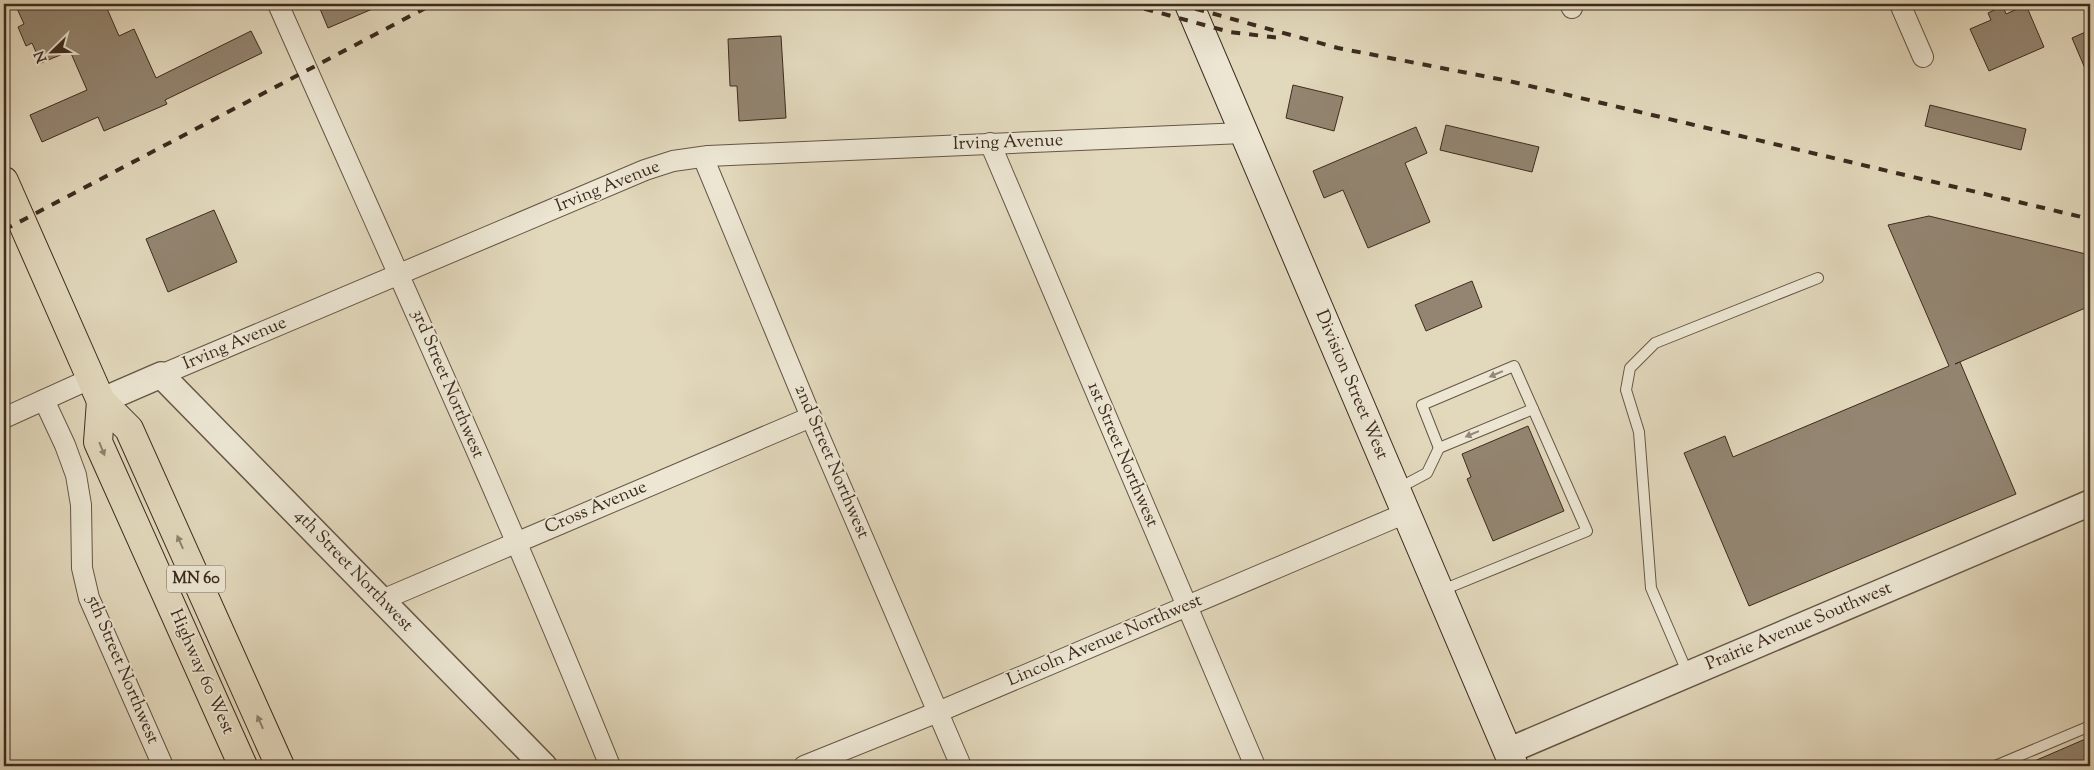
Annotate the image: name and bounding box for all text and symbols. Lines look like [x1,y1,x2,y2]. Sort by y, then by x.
north arrow [28,28,78,78]
text: N [30,47,53,65]
street label: Irving Avenue [952,128,1064,158]
street label: Irving Avenue [552,154,664,220]
street label: 3rd Street Northwest [404,305,490,463]
street label: Division Street West [1308,306,1394,464]
street label: Irving Avenue [179,310,291,378]
one-way arrow [1488,370,1503,378]
street label: 1st Street Northwest [1080,378,1164,532]
street label: 2nd Street Northwest [787,381,875,543]
one-way arrow [1465,431,1479,439]
one-way arrow [98,442,106,456]
street label: Cross Avenue [541,475,651,541]
street label: 4th Street Northwest [288,504,418,638]
one-way arrow [175,535,183,549]
road number: MN 60 [167,566,225,592]
street label: Prairie Avenue Southwest [1702,576,1896,678]
street label: Lincoln Avenue Northwest [1003,588,1207,694]
street label: 5th Street Northwest [79,591,165,748]
street label: Highway 60 West [162,605,240,739]
one-way arrow [256,715,264,729]

